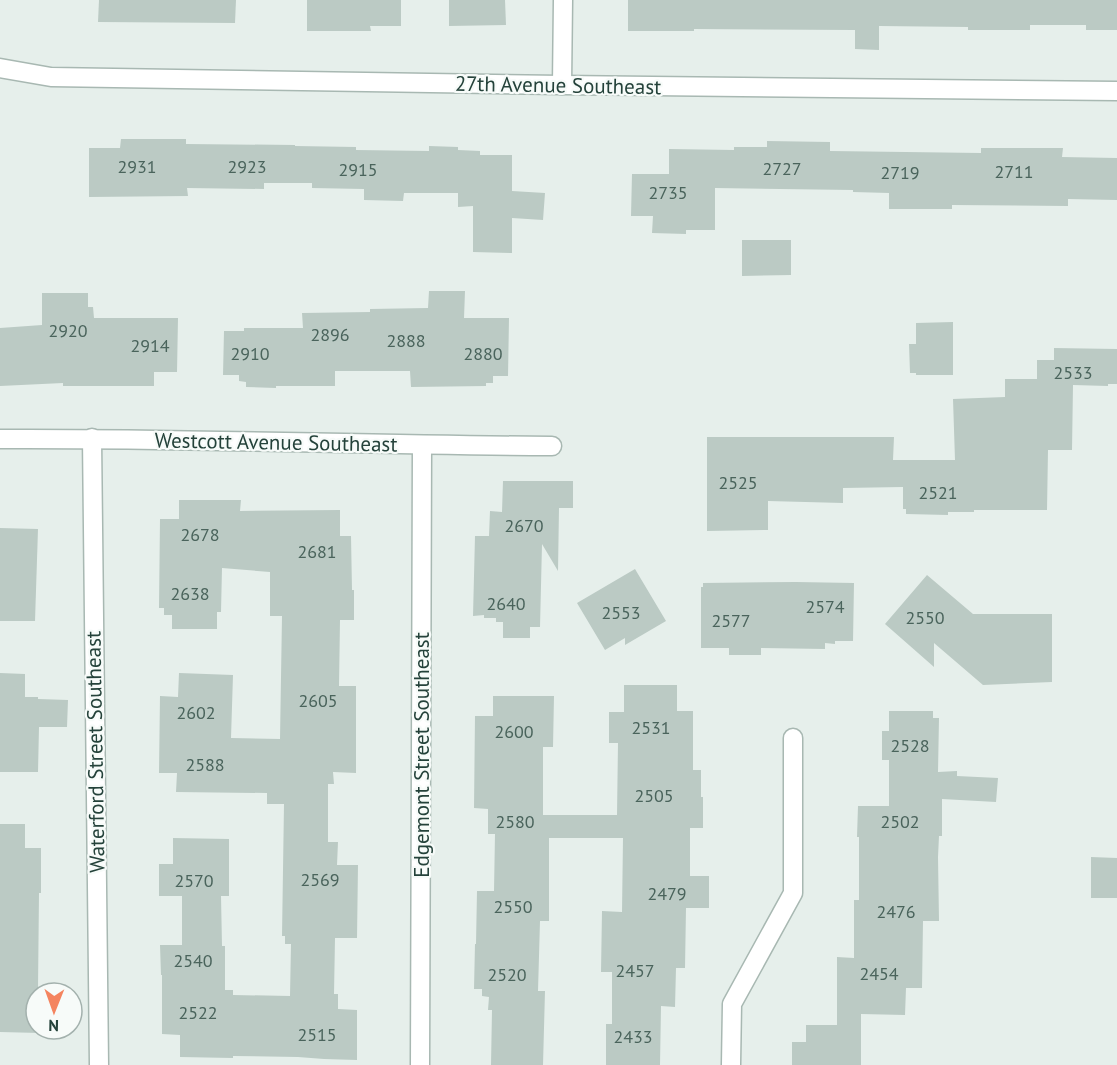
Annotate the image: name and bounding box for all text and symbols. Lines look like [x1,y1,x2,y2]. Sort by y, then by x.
street label: 27th Avenue Southeast [455,70,661,100]
house number: 2931 [117,155,157,178]
house number: 2923 [227,155,267,178]
house number: 2727 [762,157,802,180]
house number: 2915 [338,158,378,181]
house number: 2711 [994,160,1034,183]
house number: 2719 [880,161,920,184]
house number: 2735 [648,181,688,204]
house number: 2920 [48,319,88,342]
house number: 2896 [310,323,350,346]
house number: 2888 [386,329,426,352]
house number: 2914 [130,334,170,357]
house number: 2910 [230,342,270,365]
house number: 2880 [463,342,503,365]
house number: 2533 [1053,361,1093,384]
street label: Westcott Avenue Southeast [154,426,398,458]
house number: 2525 [718,471,758,494]
house number: 2521 [918,481,958,504]
house number: 2670 [504,514,544,537]
house number: 2678 [180,523,220,546]
house number: 2681 [297,540,337,563]
house number: 2638 [170,582,210,605]
house number: 2640 [486,592,526,615]
house number: 2574 [805,595,845,618]
house number: 2553 [601,601,641,624]
house number: 2550 [905,606,945,629]
house number: 2577 [711,609,751,632]
street label: Waterford Street Southeast [79,631,111,873]
street label: Edgemont Street Southeast [408,632,435,878]
house number: 2605 [298,689,338,712]
house number: 2602 [176,701,216,724]
house number: 2531 [631,716,671,739]
house number: 2600 [494,720,534,743]
house number: 2528 [890,734,930,757]
house number: 2588 [185,753,225,776]
house number: 2505 [634,784,674,807]
house number: 2580 [495,810,535,833]
house number: 2502 [880,810,920,833]
house number: 2569 [300,868,340,891]
house number: 2570 [174,869,214,892]
house number: 2479 [647,882,687,905]
house number: 2550 [493,895,533,918]
house number: 2476 [876,900,916,923]
house number: 2540 [173,949,213,972]
house number: 2457 [615,959,655,982]
house number: 2454 [859,962,899,985]
house number: 2520 [487,963,527,986]
north arrow [24,981,84,1041]
house number: 2522 [178,1001,218,1024]
text: N [48,1016,59,1036]
house number: 2515 [297,1023,337,1046]
house number: 2433 [613,1025,653,1048]

